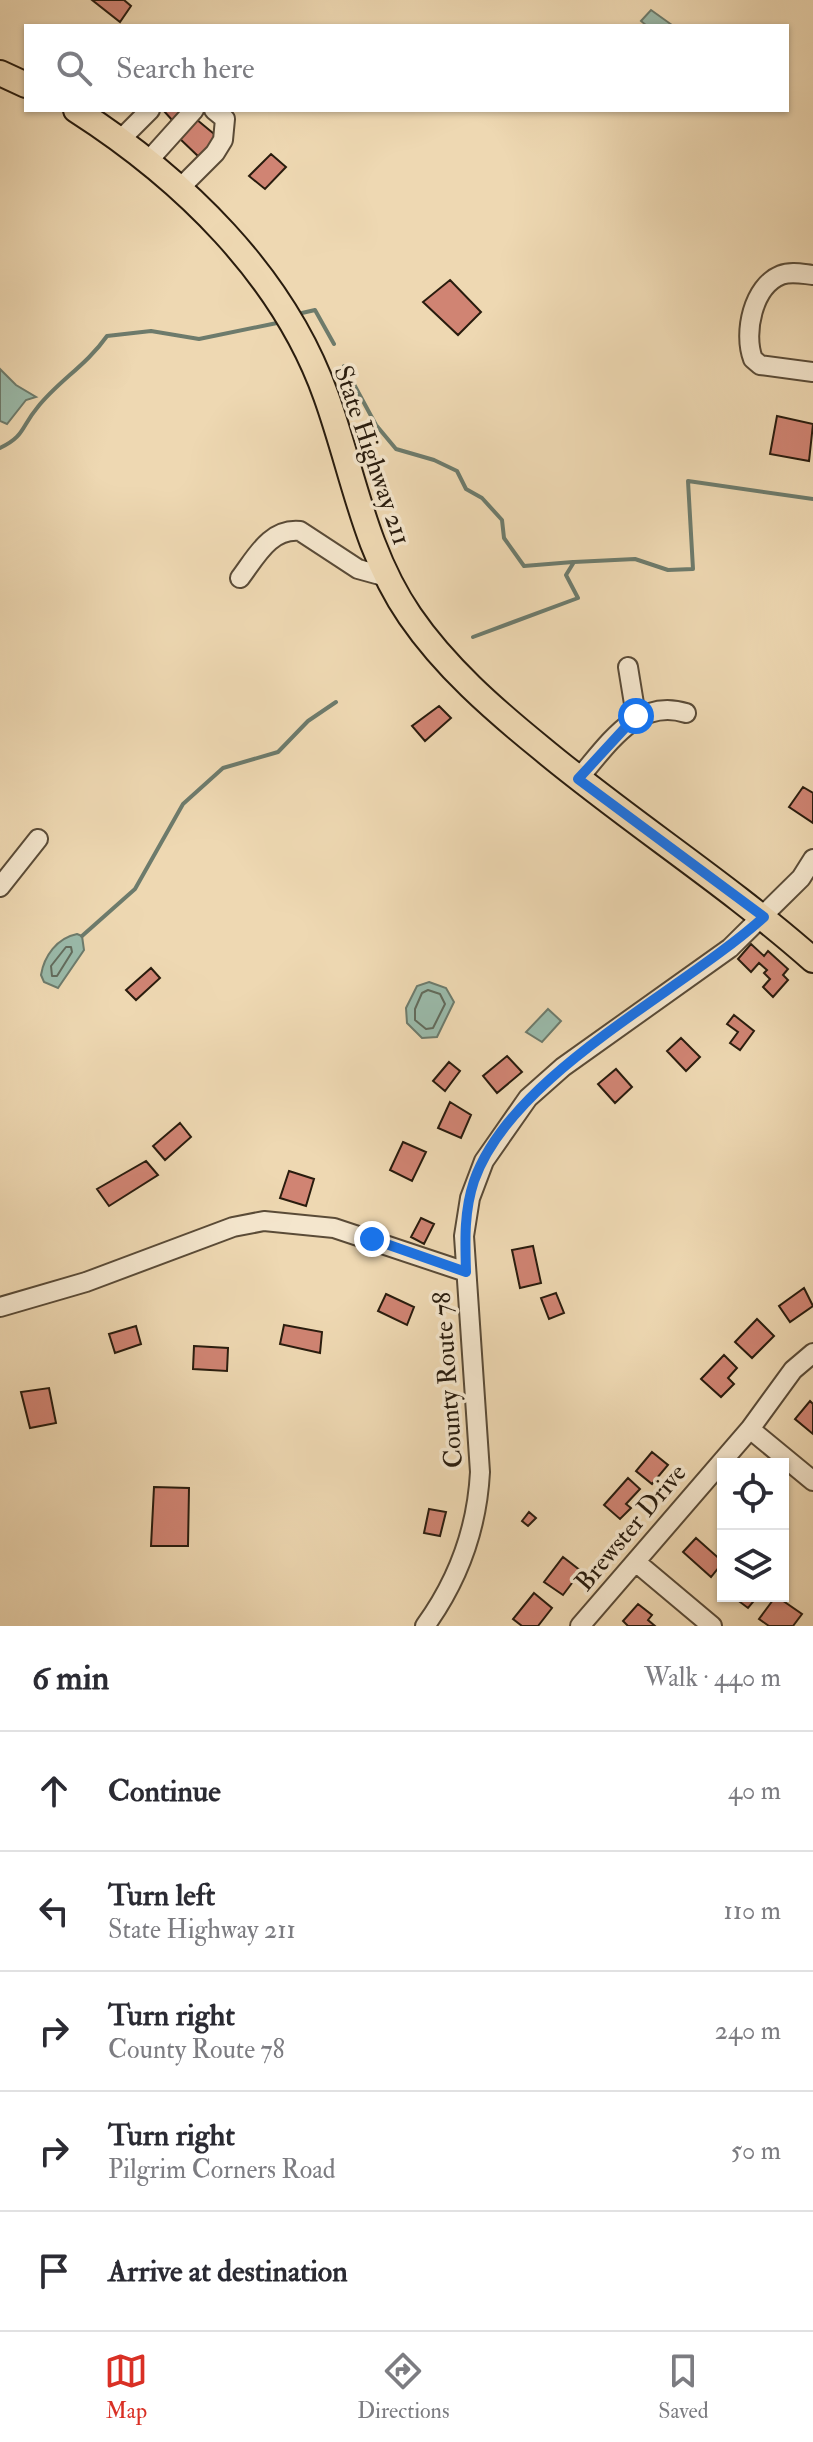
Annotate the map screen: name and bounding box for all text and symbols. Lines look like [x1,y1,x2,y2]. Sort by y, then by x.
search box [24,24,789,112]
icon: search [52,46,96,90]
text: Search here [116,50,255,87]
street label: State Highway 211 [326,361,418,549]
route start [618,698,654,734]
route end [354,1221,390,1257]
street label: County Route 78 [426,1291,470,1469]
street label: Brewster Drive [568,1457,693,1598]
map controls [717,1458,789,1602]
button: locate [717,1458,789,1530]
button: layers [717,1530,789,1602]
text: 6 min [32,1657,109,1700]
text: Walk · 440 m [644,1662,781,1694]
icon: ahead [32,1769,76,1813]
text: Continue [108,1773,221,1810]
text: 40 m [728,1775,781,1807]
text: Turn left [108,1877,215,1914]
icon: left [32,1889,76,1933]
text: 110 m [724,1895,781,1927]
text: State Highway 211 [108,1914,296,1946]
text: Turn right [108,1997,235,2034]
icon: right [32,2009,76,2053]
text: 240 m [715,2015,781,2047]
text: County Route 78 [108,2034,285,2066]
text: Turn right [108,2117,235,2154]
icon: right [32,2129,76,2173]
text: 50 m [731,2135,781,2167]
text: Pilgrim Corners Road [108,2154,336,2186]
icon: arrive [32,2249,76,2293]
text: Arrive at destination [108,2253,348,2290]
tab: Map [104,2349,148,2425]
tab: Directions [357,2349,450,2425]
tab: Saved [658,2349,709,2425]

